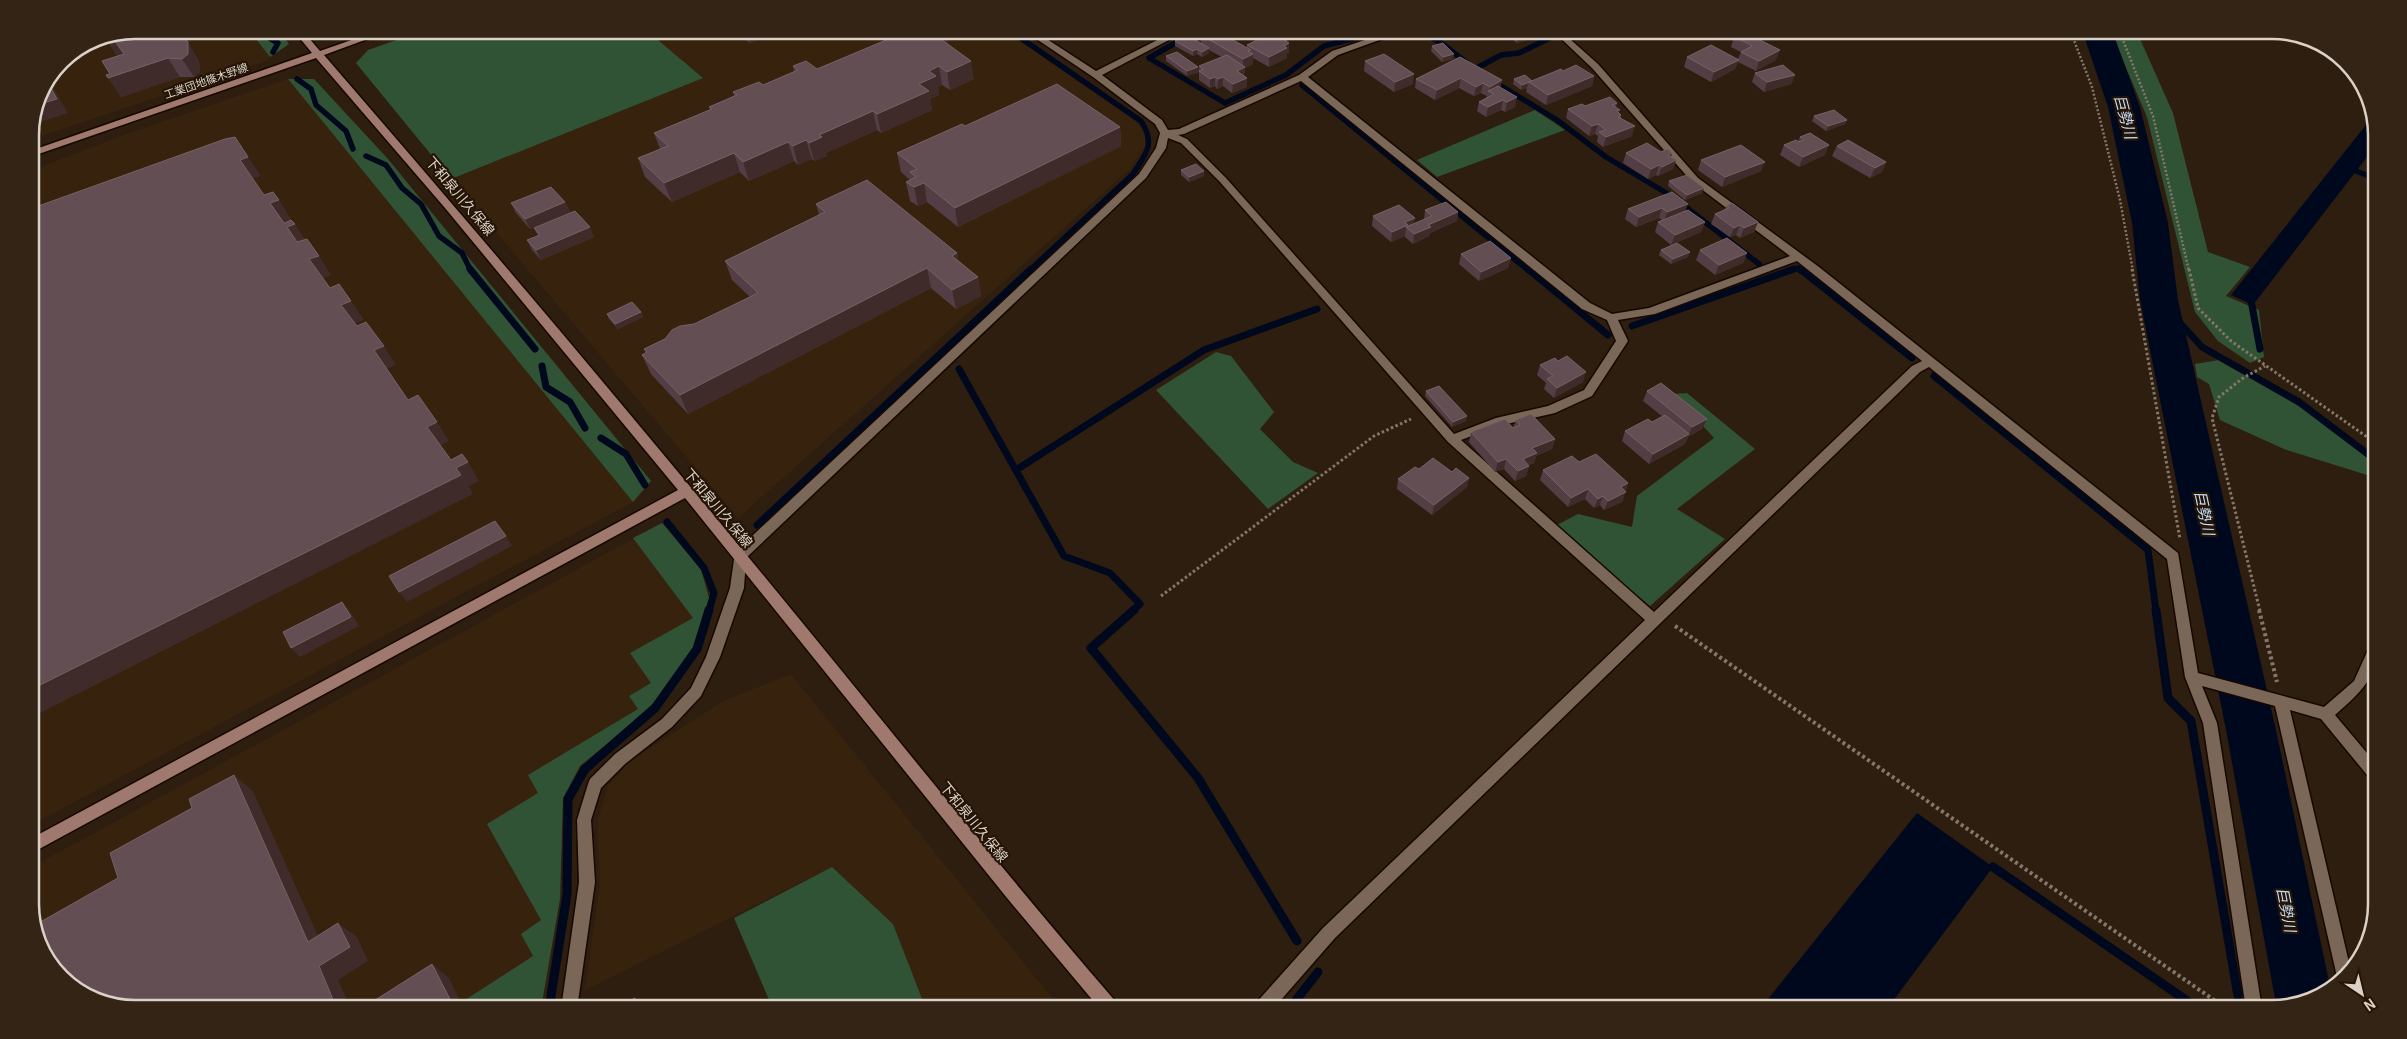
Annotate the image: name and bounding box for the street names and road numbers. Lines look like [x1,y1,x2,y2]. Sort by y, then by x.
street label: 工業団地篠木野線 [161,58,250,102]
street label: 下和泉川久保線 [422,151,500,239]
street label: 下和泉川久保線 [680,463,758,551]
street label: 下和泉川久保線 [936,777,1013,866]

